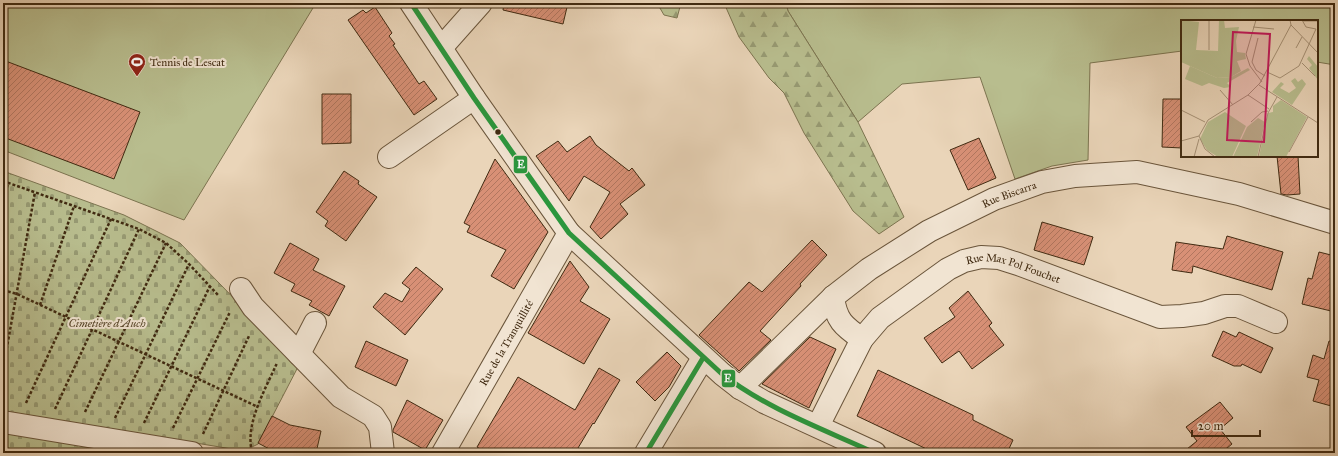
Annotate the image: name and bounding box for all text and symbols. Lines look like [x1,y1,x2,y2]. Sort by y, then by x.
inset map [1181,20,1318,157]
sports icon: Tennis de Lescat [127,52,147,77]
place label: Tennis de Lescat [150,56,225,69]
unlabelled marker [493,127,503,137]
line badge: E [513,155,528,174]
text: E [517,158,525,171]
street label: Rue Biscarra [980,178,1038,211]
street label: Rue Max Pol Fouchet [964,251,1062,286]
street label: Rue de la Tranquillité [477,298,536,388]
park label: Cimetière d'Auch [68,317,146,330]
line badge: E [721,369,736,388]
text: E [724,372,732,385]
scale bar [1192,412,1260,438]
text: 20 m [1198,419,1224,433]

